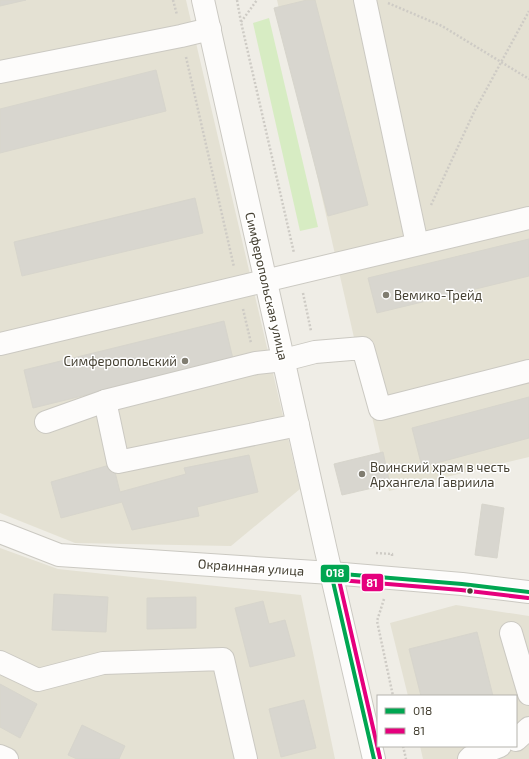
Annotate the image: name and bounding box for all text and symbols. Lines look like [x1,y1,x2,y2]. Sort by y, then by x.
street label: Симферопольская улица [242,210,292,362]
place label: Вемико-Трейд [394,287,483,303]
marker: Вемико-Трейд [381,290,391,300]
place label: Симферопольский [63,353,177,369]
marker: Симферопольский [180,356,190,366]
place label: Воинский храм в честь Архангела Гавриила [370,459,510,490]
marker: Воинский храм в честь Архангела Гавриила [357,469,367,479]
street label: Окраинная улица [197,555,305,579]
line badge: 018 [320,564,350,583]
text: 018 [326,566,344,579]
line badge: 81 [361,573,384,592]
text: 81 [366,576,378,589]
unlabelled marker [465,586,475,596]
legend [377,695,517,747]
text: 018 [413,703,432,717]
text: 81 [413,723,425,737]

